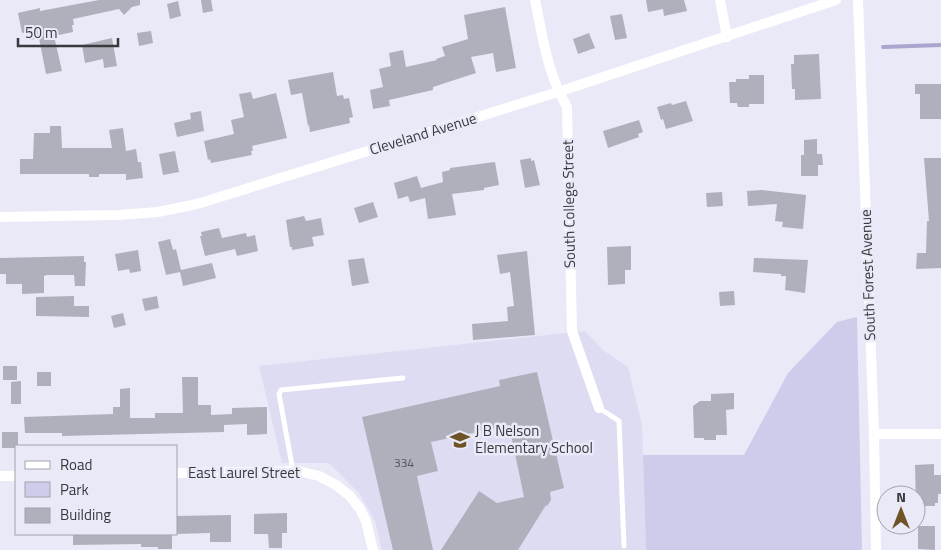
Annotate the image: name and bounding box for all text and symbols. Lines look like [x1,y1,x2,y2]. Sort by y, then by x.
scale bar [18,15,118,47]
text: 50 m [25,21,58,44]
street label: Cleveland Avenue [366,106,479,161]
street label: South College Street [556,139,581,268]
street label: South Forest Avenue [854,209,881,341]
place label: J B Nelson Elementary School [475,419,593,459]
school or university icon: J B Nelson Elementary School [449,429,471,451]
legend [15,445,178,535]
text: Road [60,453,92,476]
house number: 334 [394,453,414,472]
street label: East Laurel Street [188,461,301,484]
text: Park [60,478,89,501]
north arrow [876,485,926,535]
text: N [896,486,906,507]
text: Building [60,503,111,526]

